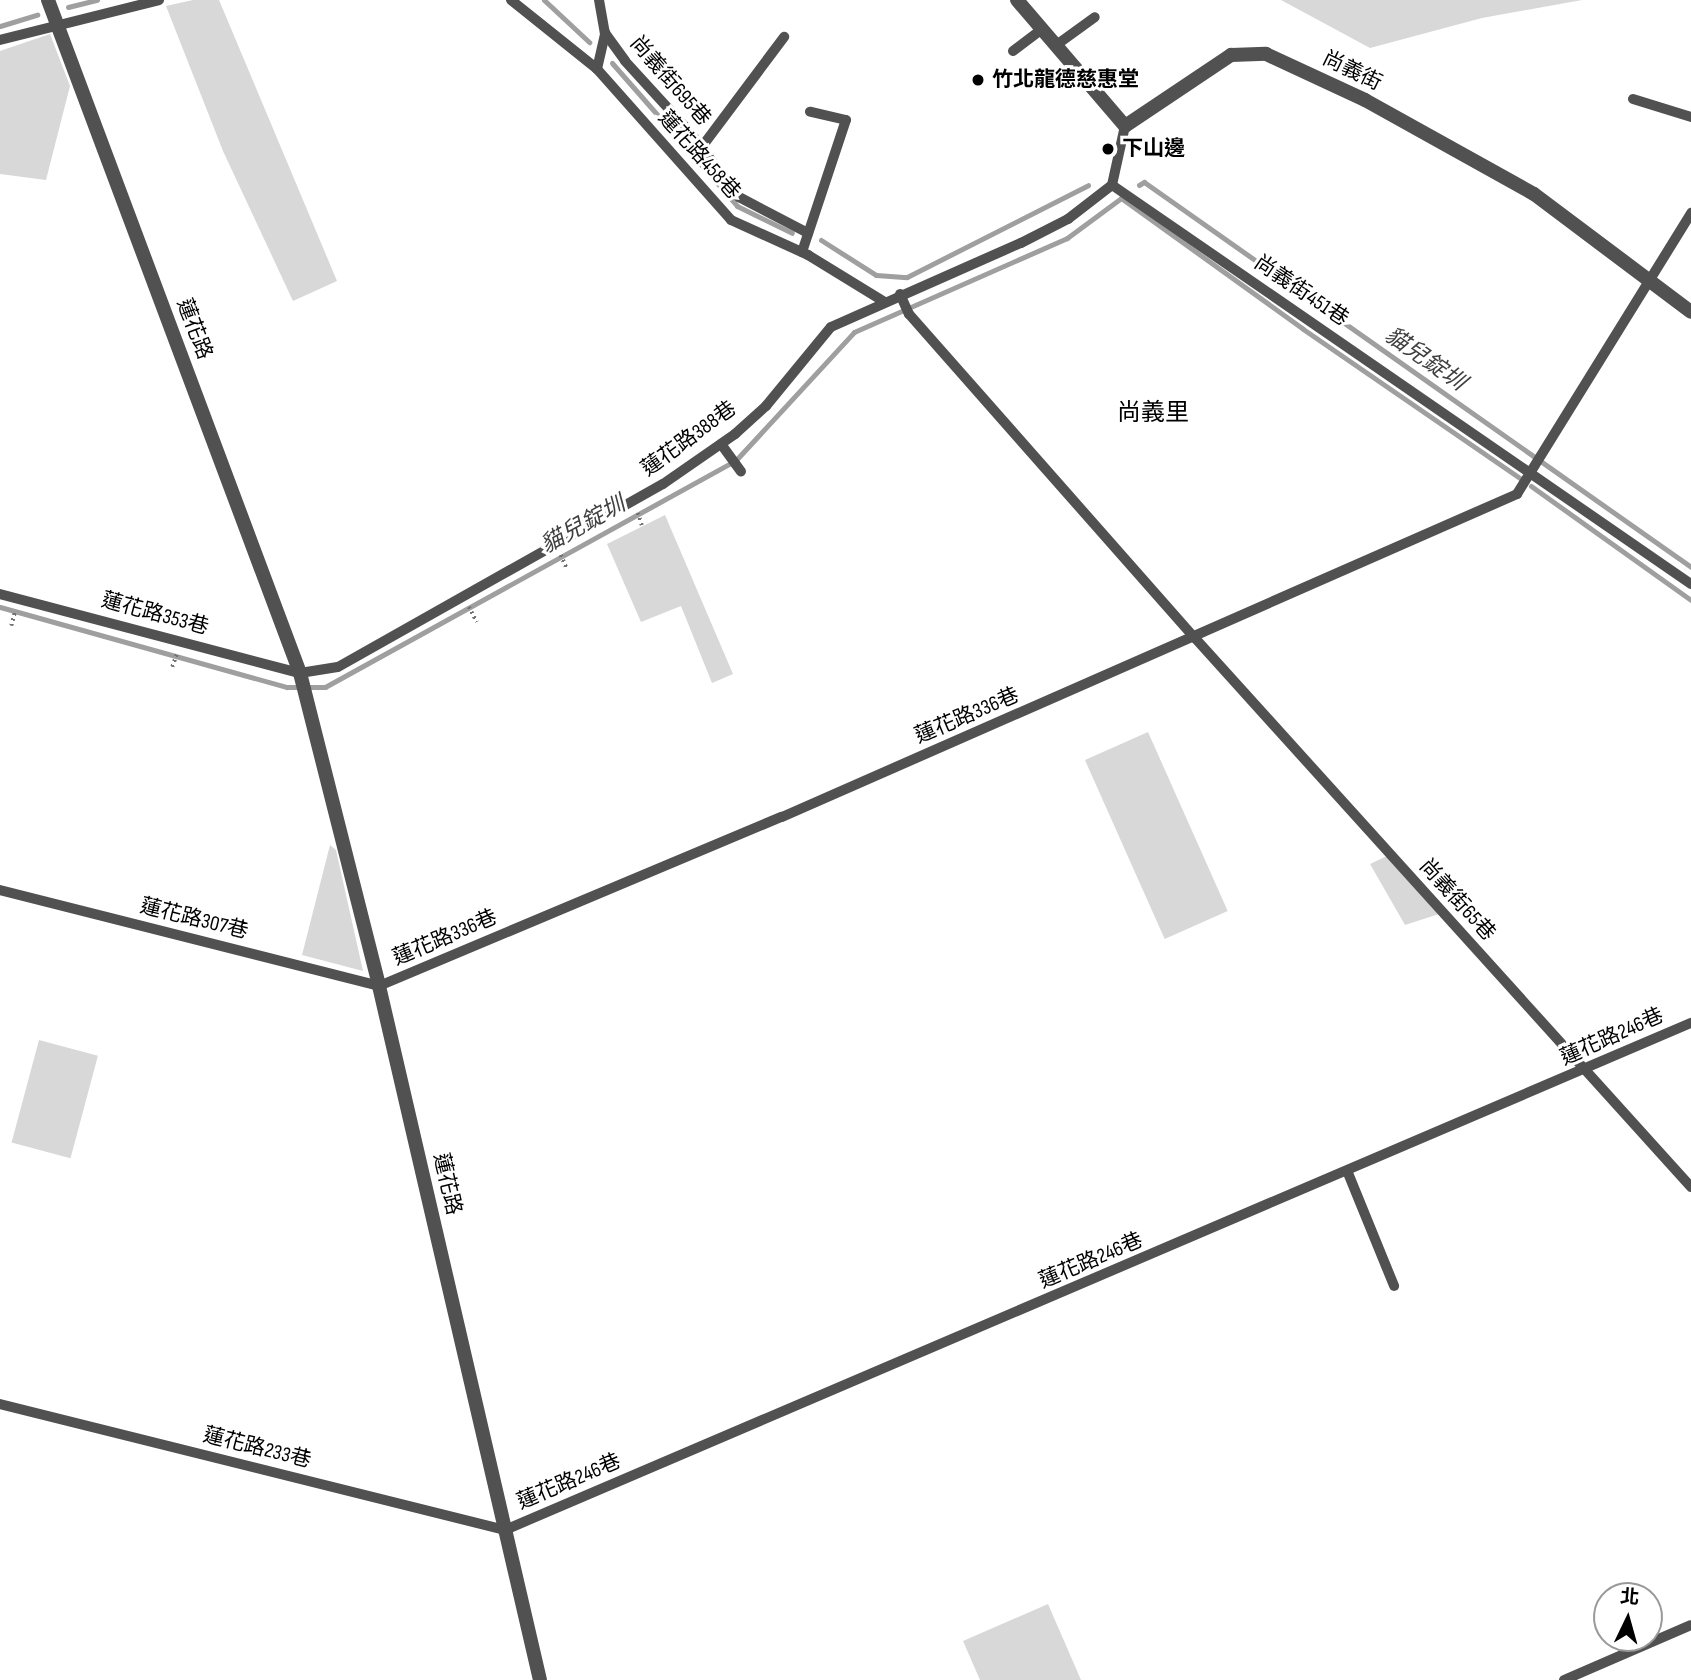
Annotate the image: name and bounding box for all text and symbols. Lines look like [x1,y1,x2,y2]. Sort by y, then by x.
street label: 尚義街695巷 [624,31,716,131]
street label: 尚義街 [1318,46,1386,96]
place label: 竹北龍德慈惠堂 [992,67,1139,93]
marker: 竹北龍德慈惠堂 [970,72,986,88]
street label: 蓮花路458巷 [653,106,745,204]
place label: 下山邊 [1122,136,1185,162]
marker: 下山邊 [1100,141,1116,157]
street label: 尚義街451巷 [1249,250,1353,332]
street label: 蓮花路 [171,295,217,363]
water label: 貓兒錠圳 [1379,321,1471,397]
street label: 蓮花路388巷 [637,396,741,482]
district label: 尚義里 [1117,399,1189,427]
water label: 貓兒錠圳 [536,491,630,559]
street label: 蓮花路353巷 [99,588,211,640]
street label: 蓮花路336巷 [911,683,1023,749]
street label: 尚義街65巷 [1414,854,1500,946]
street label: 蓮花路307巷 [137,893,251,945]
street label: 蓮花路336巷 [389,905,501,971]
street label: 蓮花路246巷 [1556,1003,1668,1071]
street label: 蓮花路 [428,1150,466,1218]
street label: 蓮花路246巷 [1035,1228,1147,1294]
street label: 蓮花路233巷 [200,1422,314,1474]
street label: 蓮花路246巷 [513,1449,625,1515]
north arrow [1593,1582,1663,1652]
text: 北 [1619,1585,1640,1610]

